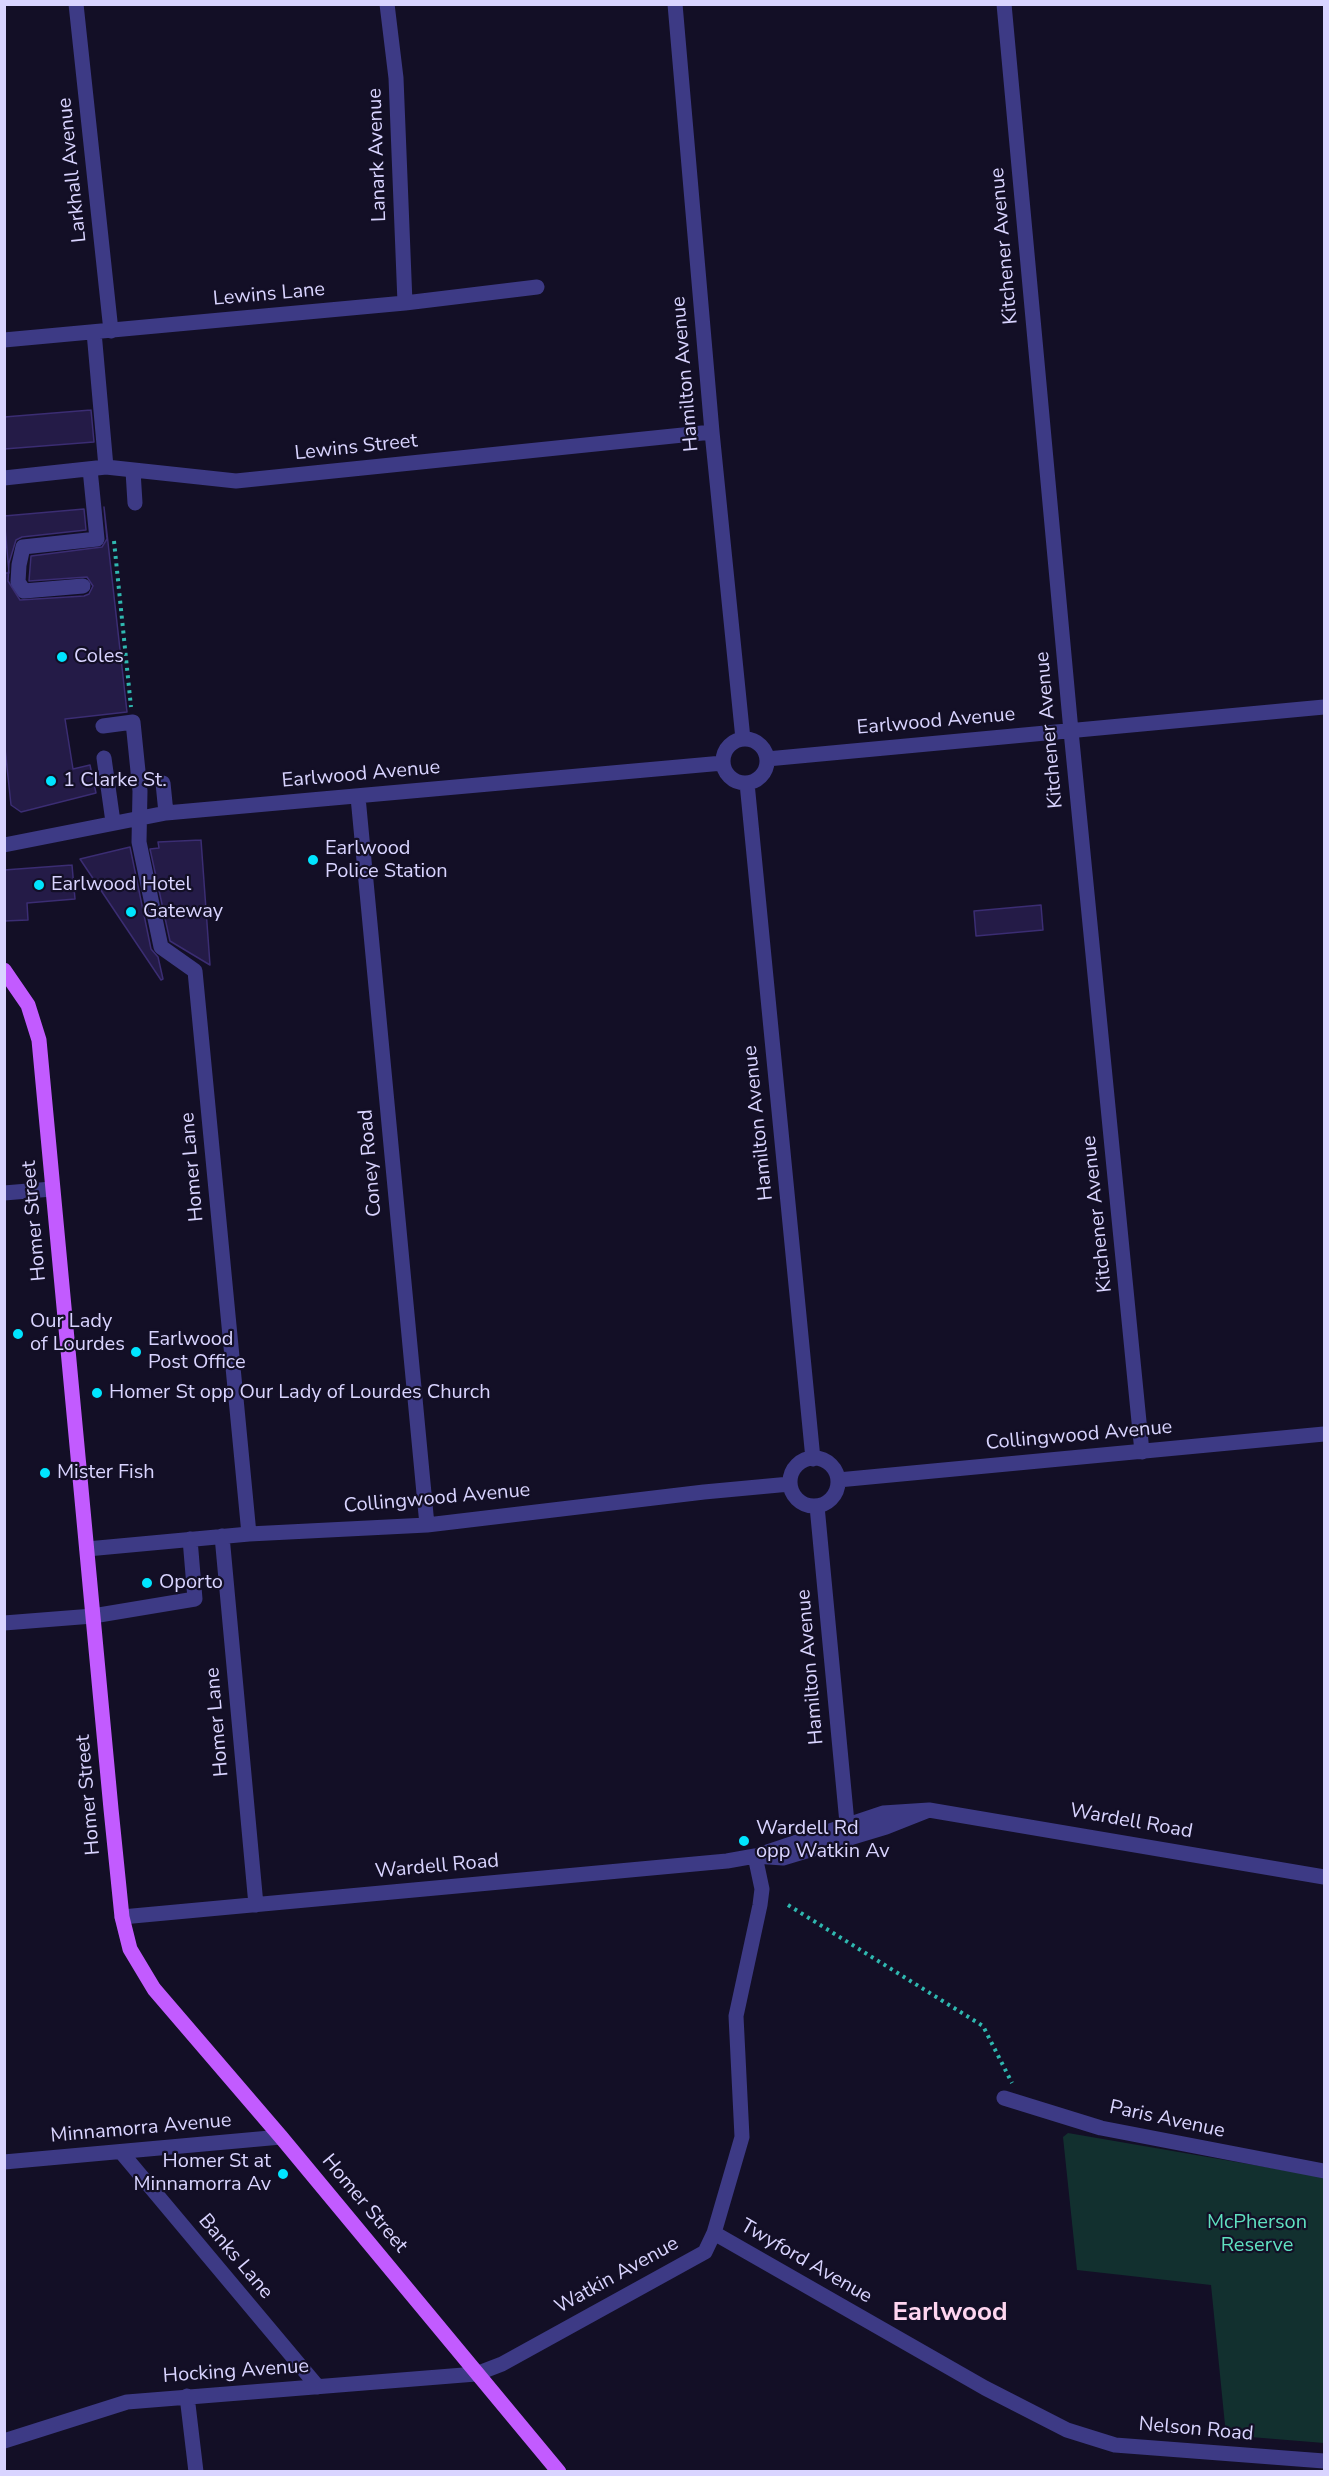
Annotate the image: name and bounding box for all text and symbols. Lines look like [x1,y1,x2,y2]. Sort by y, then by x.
street label: Lanark Avenue [364,88,392,222]
street label: Larkhall Avenue [53,96,93,244]
street label: Kitchener Avenue [986,166,1024,326]
street label: Lewins Lane [212,278,326,312]
street label: Hamilton Avenue [667,295,705,453]
street label: Lewins Street [293,430,419,466]
place label: Coles [74,645,124,669]
marker: Coles [55,650,69,664]
street label: Kitchener Avenue [1031,650,1069,810]
street label: Earlwood Avenue [856,703,1016,741]
street label: Earlwood Avenue [281,756,441,794]
place label: 1 Clarke St. [63,769,167,793]
marker: 1 Clarke St. [44,774,58,788]
place label: Earlwood Police Station [325,837,448,884]
marker: Earlwood Police Station [306,853,320,867]
place label: Earlwood Hotel [51,873,191,897]
marker: Earlwood Hotel [32,878,46,892]
place label: Gateway [143,900,223,924]
marker: Gateway [124,905,138,919]
street label: Hamilton Avenue [739,1044,779,1202]
street label: Coney Road [354,1108,388,1218]
street label: Homer Lane [176,1111,210,1223]
street label: Kitchener Avenue [1078,1134,1118,1294]
street label: Homer Street [18,1160,52,1282]
place label: Our Lady of Lourdes [30,1310,125,1357]
marker: Our Lady of Lourdes [11,1327,25,1341]
place label: Earlwood Post Office [148,1328,246,1375]
marker: Earlwood Post Office [129,1345,143,1359]
place label: Homer St opp Our Lady of Lourdes Church [109,1381,490,1405]
marker: Homer St opp Our Lady of Lourdes Church [90,1386,104,1400]
street label: Collingwood Avenue [985,1416,1173,1456]
place label: Mister Fish [57,1461,155,1485]
marker: Mister Fish [38,1466,52,1480]
street label: Collingwood Avenue [343,1479,531,1519]
place label: Oporto [159,1571,223,1595]
marker: Oporto [140,1576,154,1590]
street label: Hamilton Avenue [792,1588,830,1746]
street label: Homer Lane [201,1666,235,1778]
street label: Homer Street [72,1734,106,1856]
street label: Wardell Road [1068,1799,1194,1845]
place label: Wardell Rd opp Watkin Av [756,1817,890,1864]
marker: Wardell Rd opp Watkin Av [737,1834,751,1848]
street label: Wardell Road [374,1850,500,1884]
street label: Paris Avenue [1107,2096,1227,2144]
street label: Minnamorra Avenue [50,2109,232,2149]
place label: Homer St at Minnamorra Av [133,2150,271,2197]
street label: Homer Street [316,2150,412,2258]
marker: Homer St at Minnamorra Av [276,2167,290,2181]
street label: Banks Lane [193,2210,277,2304]
park label: McPherson Reserve [1207,2211,1307,2258]
street label: Twyford Avenue [736,2215,876,2309]
street label: Watkin Avenue [551,2232,683,2320]
district label: Earlwood [892,2298,1008,2330]
street label: Hocking Avenue [162,2355,310,2389]
street label: Nelson Road [1138,2413,1254,2447]

